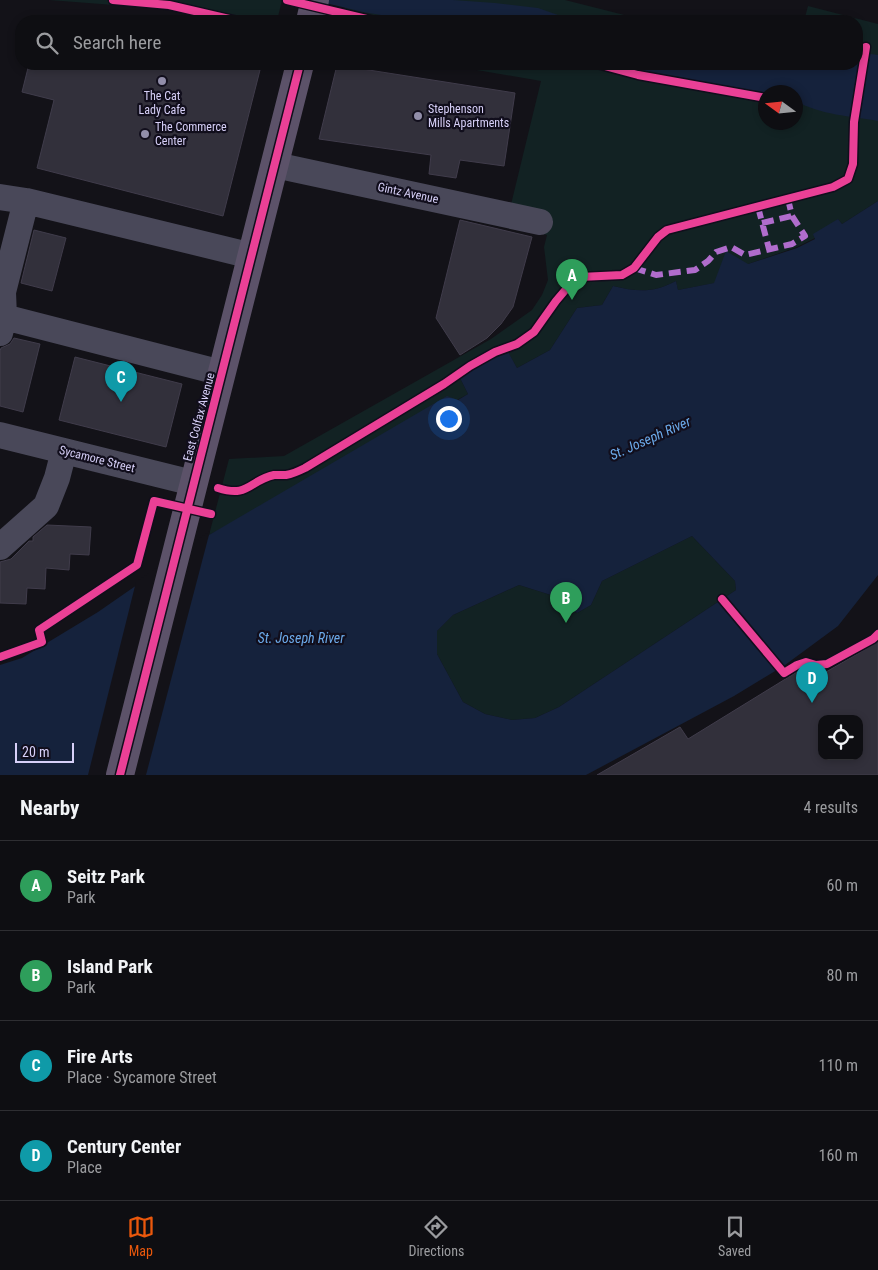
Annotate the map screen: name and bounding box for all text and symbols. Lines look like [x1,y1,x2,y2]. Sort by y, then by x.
search box [15,15,863,70]
icon: search [33,29,61,57]
text: Search here [73,31,161,54]
marker: The Cat Lady Cafe [156,75,168,87]
north arrow [758,85,803,130]
place label: The Cat Lady Cafe [139,89,186,117]
place label: Stephenson Mills Apartments [428,102,509,130]
marker: Stephenson Mills Apartments [412,110,424,122]
place label: The Commerce Center [155,120,227,148]
marker: The Commerce Center [139,128,151,140]
street label: Gintz Avenue [376,180,440,206]
pin: A [556,259,588,300]
pin: C [105,361,137,402]
street label: East Colfax Avenue [180,371,218,463]
your location [436,406,462,432]
water label: St. Joseph River [607,413,694,463]
street label: Sycamore Street [58,443,137,475]
pin: B [550,582,582,623]
water label: St. Joseph River [258,630,345,646]
pin: D [796,662,828,703]
map controls [818,715,863,760]
button: locate [818,715,863,760]
scale bar [15,740,74,763]
text: 20 m [22,744,50,760]
text: Nearby [20,796,79,820]
text: 4 results [803,798,858,817]
text: Seitz Park [67,865,145,888]
text: A [31,876,41,895]
text: 60 m [826,876,858,895]
text: Park [67,888,96,907]
text: Island Park [67,955,153,978]
text: B [32,966,40,985]
text: 80 m [826,966,858,985]
text: Park [67,978,96,997]
text: Fire Arts [67,1045,133,1068]
text: C [31,1056,41,1075]
text: 110 m [819,1056,858,1075]
text: Place · Sycamore Street [67,1068,217,1087]
text: Century Center [67,1135,181,1158]
text: D [31,1146,41,1165]
text: 160 m [819,1146,858,1165]
text: Place [67,1158,102,1177]
tab: Map [127,1213,155,1259]
tab: Directions [408,1213,464,1259]
tab: Saved [718,1213,751,1259]

